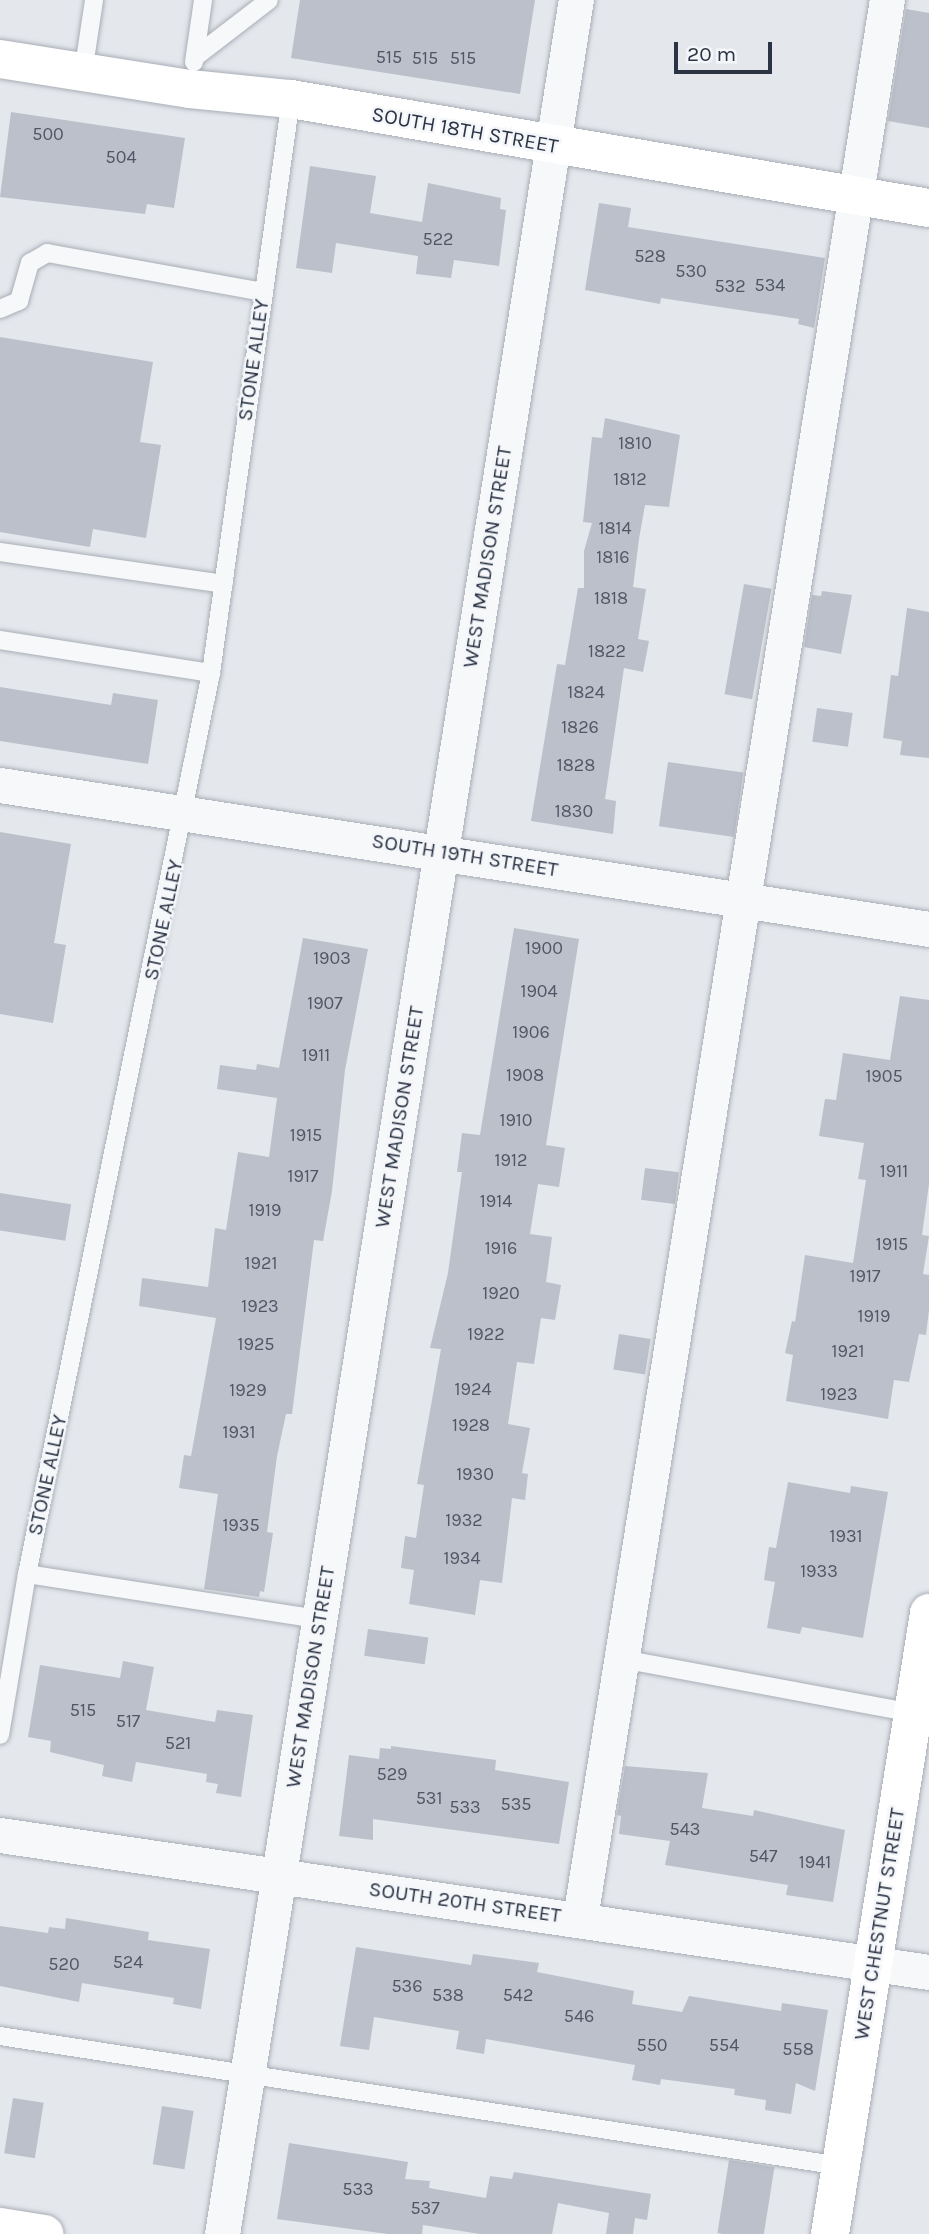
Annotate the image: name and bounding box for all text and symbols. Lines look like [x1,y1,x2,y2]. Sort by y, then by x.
scale bar [677,28,775,72]
text: 20 m [687,42,736,66]
house number: 515 [376,46,402,68]
house number: 515 [412,47,438,69]
house number: 515 [450,47,476,69]
street label: SOUTH 18TH STREET [370,101,560,159]
house number: 500 [32,123,64,145]
house number: 504 [106,146,136,168]
house number: 522 [422,228,454,250]
house number: 528 [634,245,666,267]
house number: 530 [675,260,707,282]
house number: 534 [755,274,785,296]
house number: 532 [714,275,746,297]
street label: STONE ALLEY [232,297,274,423]
house number: 1810 [618,432,652,454]
street label: WEST MADISON STREET [457,444,517,670]
house number: 1812 [613,468,647,490]
house number: 1814 [598,517,632,539]
house number: 1816 [596,546,630,568]
house number: 1818 [594,587,628,609]
house number: 1822 [588,640,626,662]
house number: 1824 [567,681,605,703]
house number: 1826 [561,716,599,738]
house number: 1828 [557,754,595,776]
house number: 1830 [555,800,593,822]
street label: SOUTH 19TH STREET [370,828,560,882]
street label: STONE ALLEY [138,857,188,983]
house number: 1900 [525,937,563,959]
house number: 1903 [313,947,351,969]
house number: 1904 [520,980,558,1002]
house number: 1907 [307,992,343,1014]
street label: WEST MADISON STREET [369,1004,429,1230]
house number: 1906 [512,1021,550,1043]
house number: 1911 [302,1044,330,1066]
house number: 1908 [506,1064,544,1086]
house number: 1905 [865,1065,903,1087]
house number: 1910 [499,1109,533,1131]
house number: 1915 [290,1124,322,1146]
house number: 1912 [495,1149,527,1171]
house number: 1911 [880,1160,908,1182]
house number: 1917 [288,1165,318,1187]
house number: 1914 [480,1190,512,1212]
house number: 1919 [249,1199,281,1221]
house number: 1915 [876,1233,908,1255]
house number: 1916 [485,1237,517,1259]
house number: 1921 [245,1252,277,1274]
house number: 1917 [850,1265,880,1287]
house number: 1920 [482,1282,520,1304]
house number: 1923 [241,1295,279,1317]
house number: 1919 [858,1305,890,1327]
house number: 1922 [467,1323,505,1345]
house number: 1925 [238,1333,274,1355]
house number: 1921 [832,1340,864,1362]
house number: 1924 [455,1378,491,1400]
house number: 1929 [229,1379,267,1401]
house number: 1923 [820,1383,858,1405]
street label: STONE ALLEY [22,1412,72,1538]
house number: 1928 [452,1414,490,1436]
house number: 1931 [223,1421,255,1443]
house number: 1930 [456,1463,494,1485]
house number: 1932 [445,1509,483,1531]
house number: 1935 [222,1514,260,1536]
house number: 1931 [830,1525,862,1547]
house number: 1934 [443,1547,481,1569]
house number: 1933 [800,1560,838,1582]
street label: WEST MADISON STREET [280,1564,340,1790]
house number: 515 [70,1699,96,1721]
house number: 517 [116,1710,140,1732]
house number: 521 [165,1732,191,1754]
house number: 529 [376,1763,408,1785]
house number: 531 [416,1787,442,1809]
house number: 535 [501,1793,531,1815]
house number: 533 [449,1796,481,1818]
street label: WEST CHESTNUT STREET [848,1806,910,2042]
house number: 543 [670,1818,700,1840]
house number: 547 [749,1845,777,1867]
house number: 1941 [799,1851,831,1873]
street label: SOUTH 20TH STREET [367,1876,563,1928]
house number: 524 [113,1951,143,1973]
house number: 520 [48,1953,80,1975]
house number: 536 [391,1975,423,1997]
house number: 538 [432,1984,464,2006]
house number: 542 [503,1984,533,2006]
house number: 546 [564,2005,594,2027]
house number: 550 [636,2034,668,2056]
house number: 554 [709,2034,739,2056]
house number: 558 [782,2038,814,2060]
house number: 533 [342,2178,374,2200]
house number: 537 [410,2197,440,2219]

